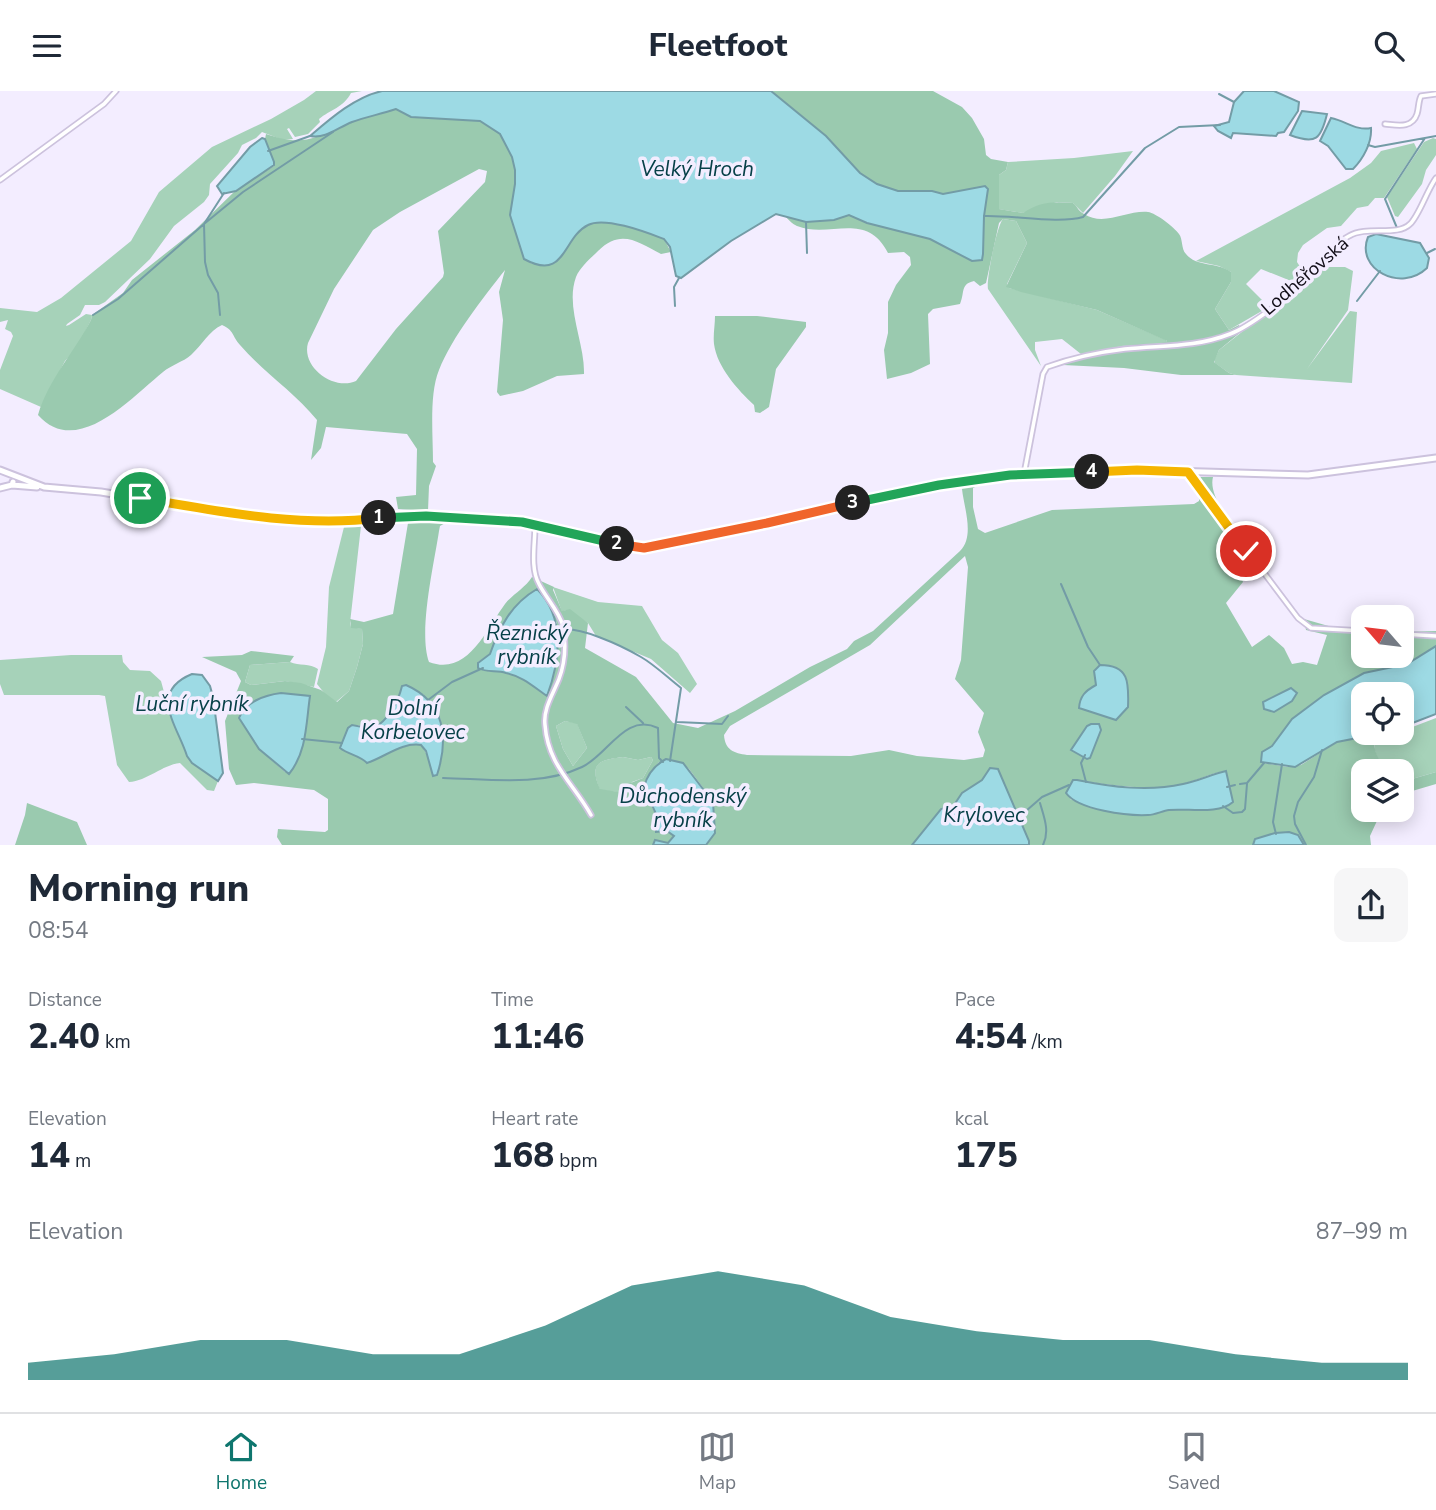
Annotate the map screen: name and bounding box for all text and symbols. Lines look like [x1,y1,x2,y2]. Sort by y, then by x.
text: Fleetfoot [649,24,787,67]
icon: menu [28,27,66,65]
icon: search [1370,27,1408,65]
water label: Velký Hroch [640,155,754,183]
street label: Lodhéřovská [1256,231,1354,321]
pin: 4 [1074,455,1110,489]
text: 4 [1086,458,1097,484]
pin [110,468,170,528]
icon: arrive [121,479,159,517]
pin: 3 [836,485,870,521]
text: 3 [847,489,858,515]
pin: 1 [362,501,396,535]
text: 1 [373,504,384,530]
pin [1216,521,1276,581]
pin: 2 [600,526,634,561]
text: 2 [611,530,622,556]
icon: check [1227,532,1265,570]
north arrow [1351,605,1414,669]
map controls [1351,605,1414,822]
water label: Řeznický rybník [486,619,569,671]
button: locate [1351,682,1414,745]
water label: Luční rybník [135,690,249,718]
water label: Dolní Korbelovec [361,694,466,746]
button: layers [1351,759,1414,822]
water label: Důchodenský rybník [619,782,748,834]
water label: Krylovec [943,801,1025,829]
text: Morning run [28,863,249,914]
button: share [1334,868,1408,942]
text: 08:54 [28,915,88,946]
text: Distance [28,987,102,1013]
text: Time [491,987,534,1013]
text: Pace [955,987,995,1013]
text: 2.40 [28,1013,100,1060]
text: 11:46 [491,1013,584,1060]
text: 4:54 [955,1013,1027,1060]
text: km [100,1029,131,1055]
text: /km [1027,1029,1063,1055]
text: Elevation [28,1106,107,1132]
text: Heart rate [491,1106,578,1132]
text: kcal [955,1106,988,1132]
text: 14 [28,1132,70,1179]
text: 168 [491,1132,554,1179]
text: 175 [955,1132,1018,1179]
text: m [70,1148,91,1174]
text: bpm [554,1148,598,1174]
text: Elevation [28,1216,123,1247]
text: 87–99 m [1316,1216,1408,1247]
tab: Home [216,1428,267,1496]
tab: Map [698,1428,736,1496]
tab: Saved [1168,1428,1220,1496]

